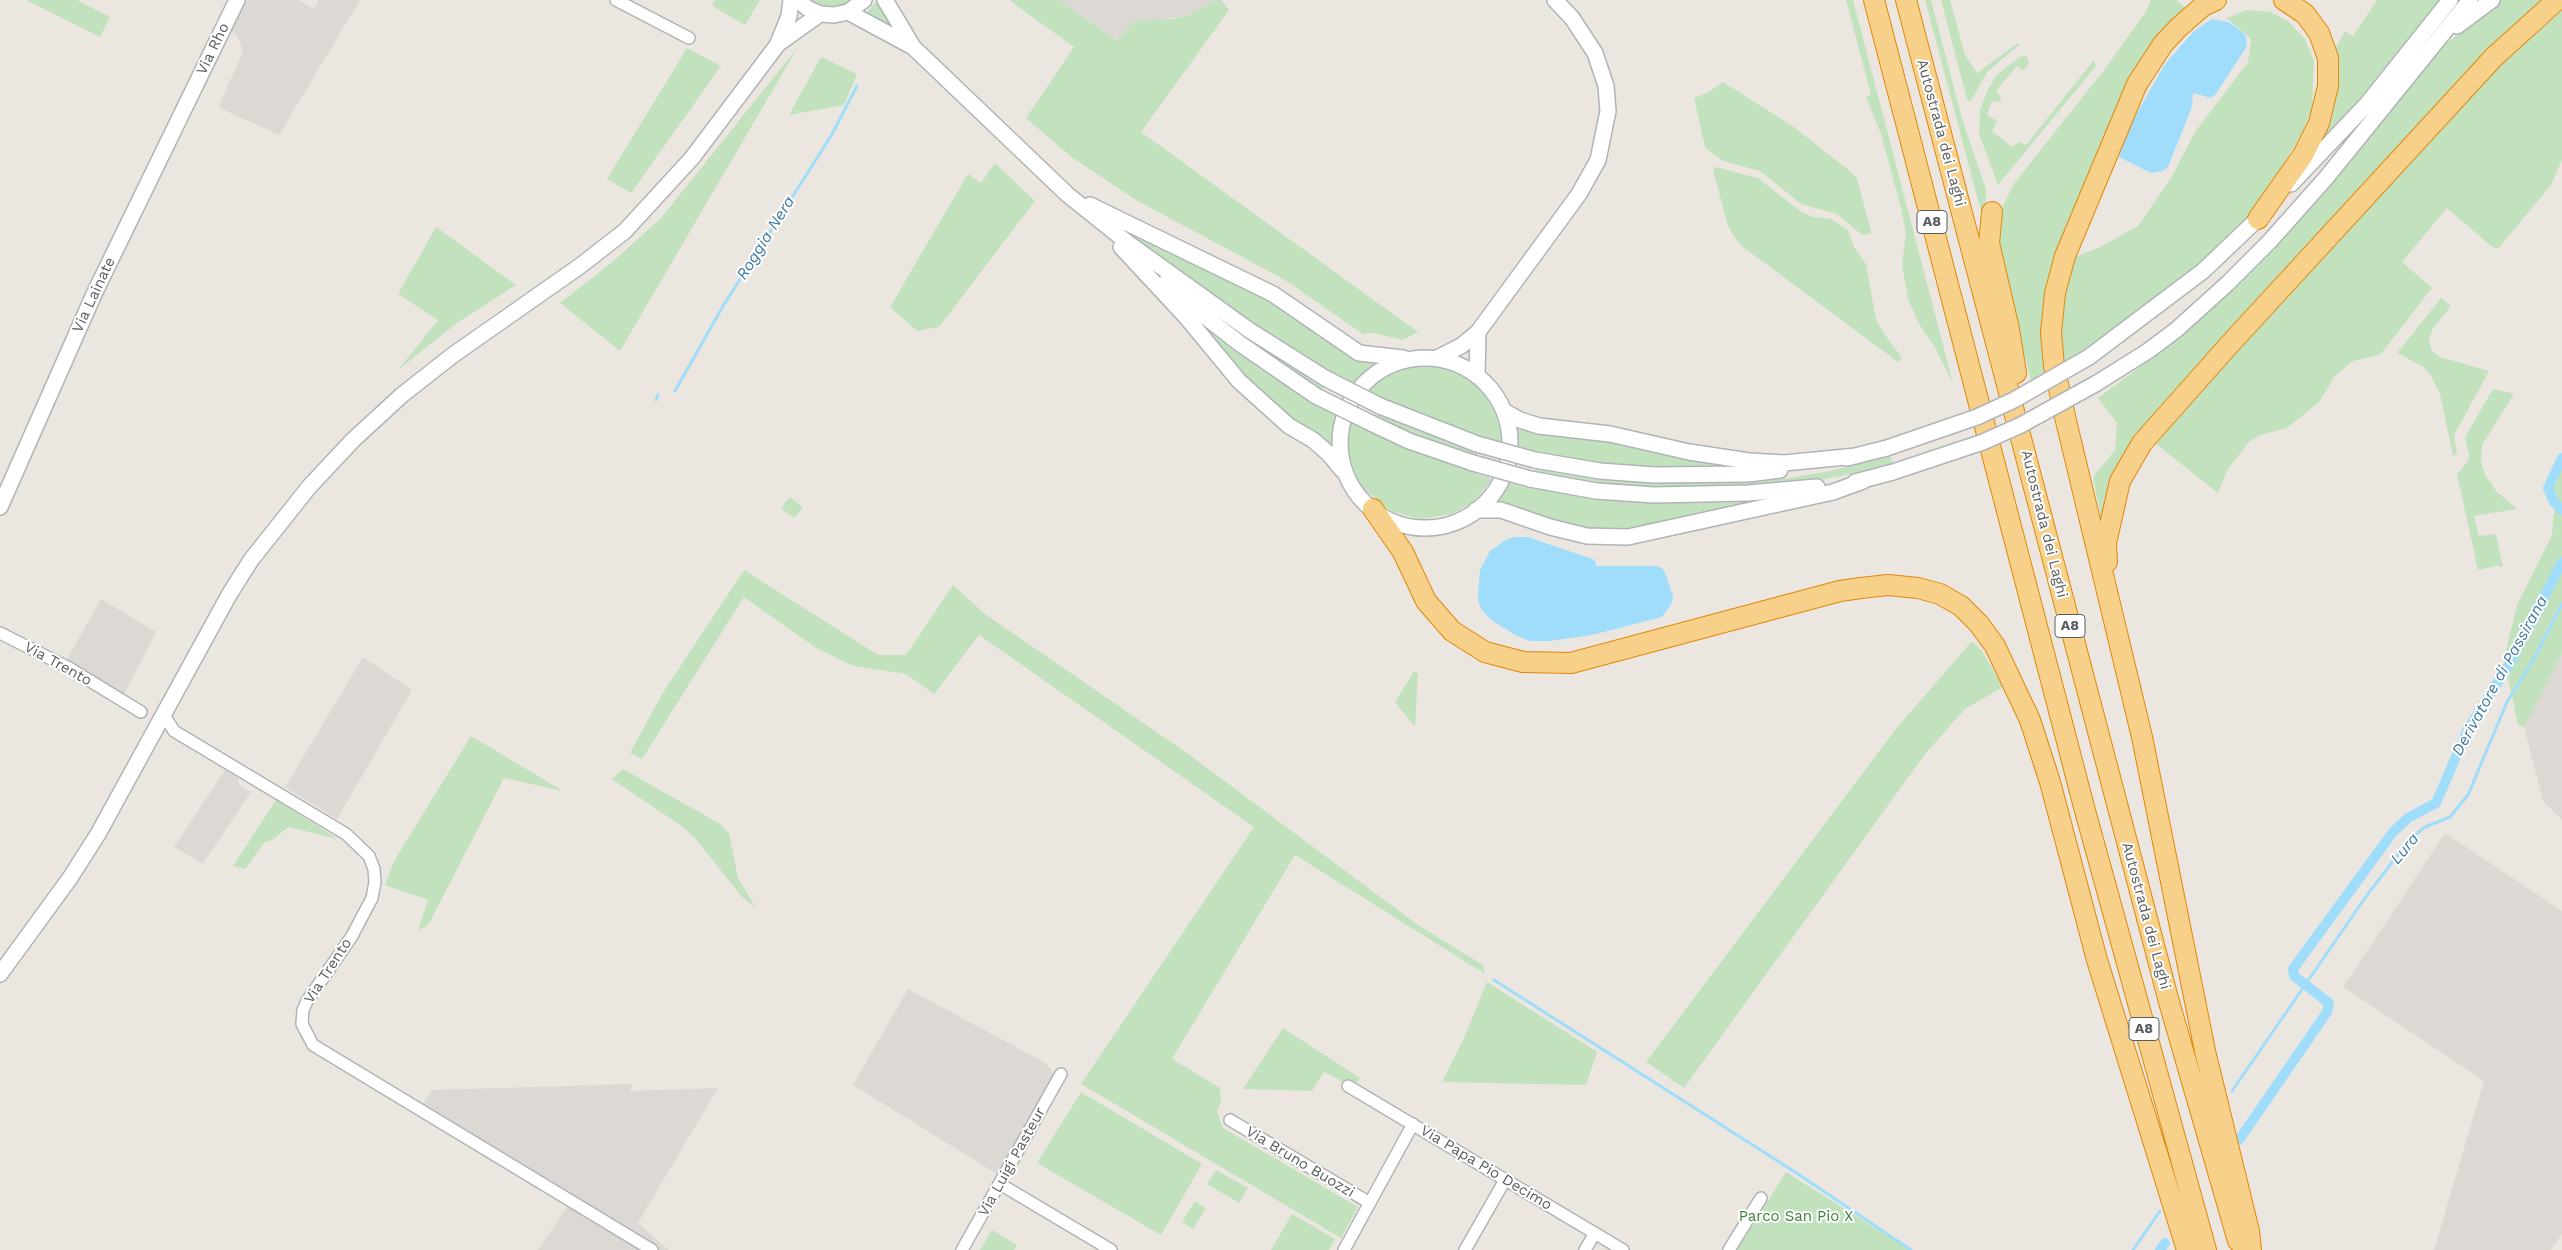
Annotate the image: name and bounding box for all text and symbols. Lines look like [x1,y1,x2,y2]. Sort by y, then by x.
street label: Via Rho [193,20,233,78]
street label: Autostrada dei Laghi [1913,57,1969,209]
water label: Roggia Nera [733,193,799,283]
road number: A8 [1917,210,1947,233]
street label: Via Lainate [69,254,119,336]
street label: Autostrada dei Laghi [2017,448,2071,600]
water label: Derivatore di Passirana [2448,593,2552,759]
road number: A8 [2055,614,2085,638]
street label: Via Trento [21,638,95,690]
water label: Lura [2387,830,2423,868]
street label: Autostrada dei Laghi [2118,840,2174,992]
street label: Via Trento [300,935,356,1007]
road number: A8 [2129,1018,2159,1040]
street label: Via Luigi Pasteur [974,1104,1050,1220]
street label: Via Bruno Buozzi [1242,1122,1358,1202]
street label: Via Papa Pio Decimo [1417,1122,1555,1214]
park label: Parco San Pio X [1739,1208,1853,1226]

